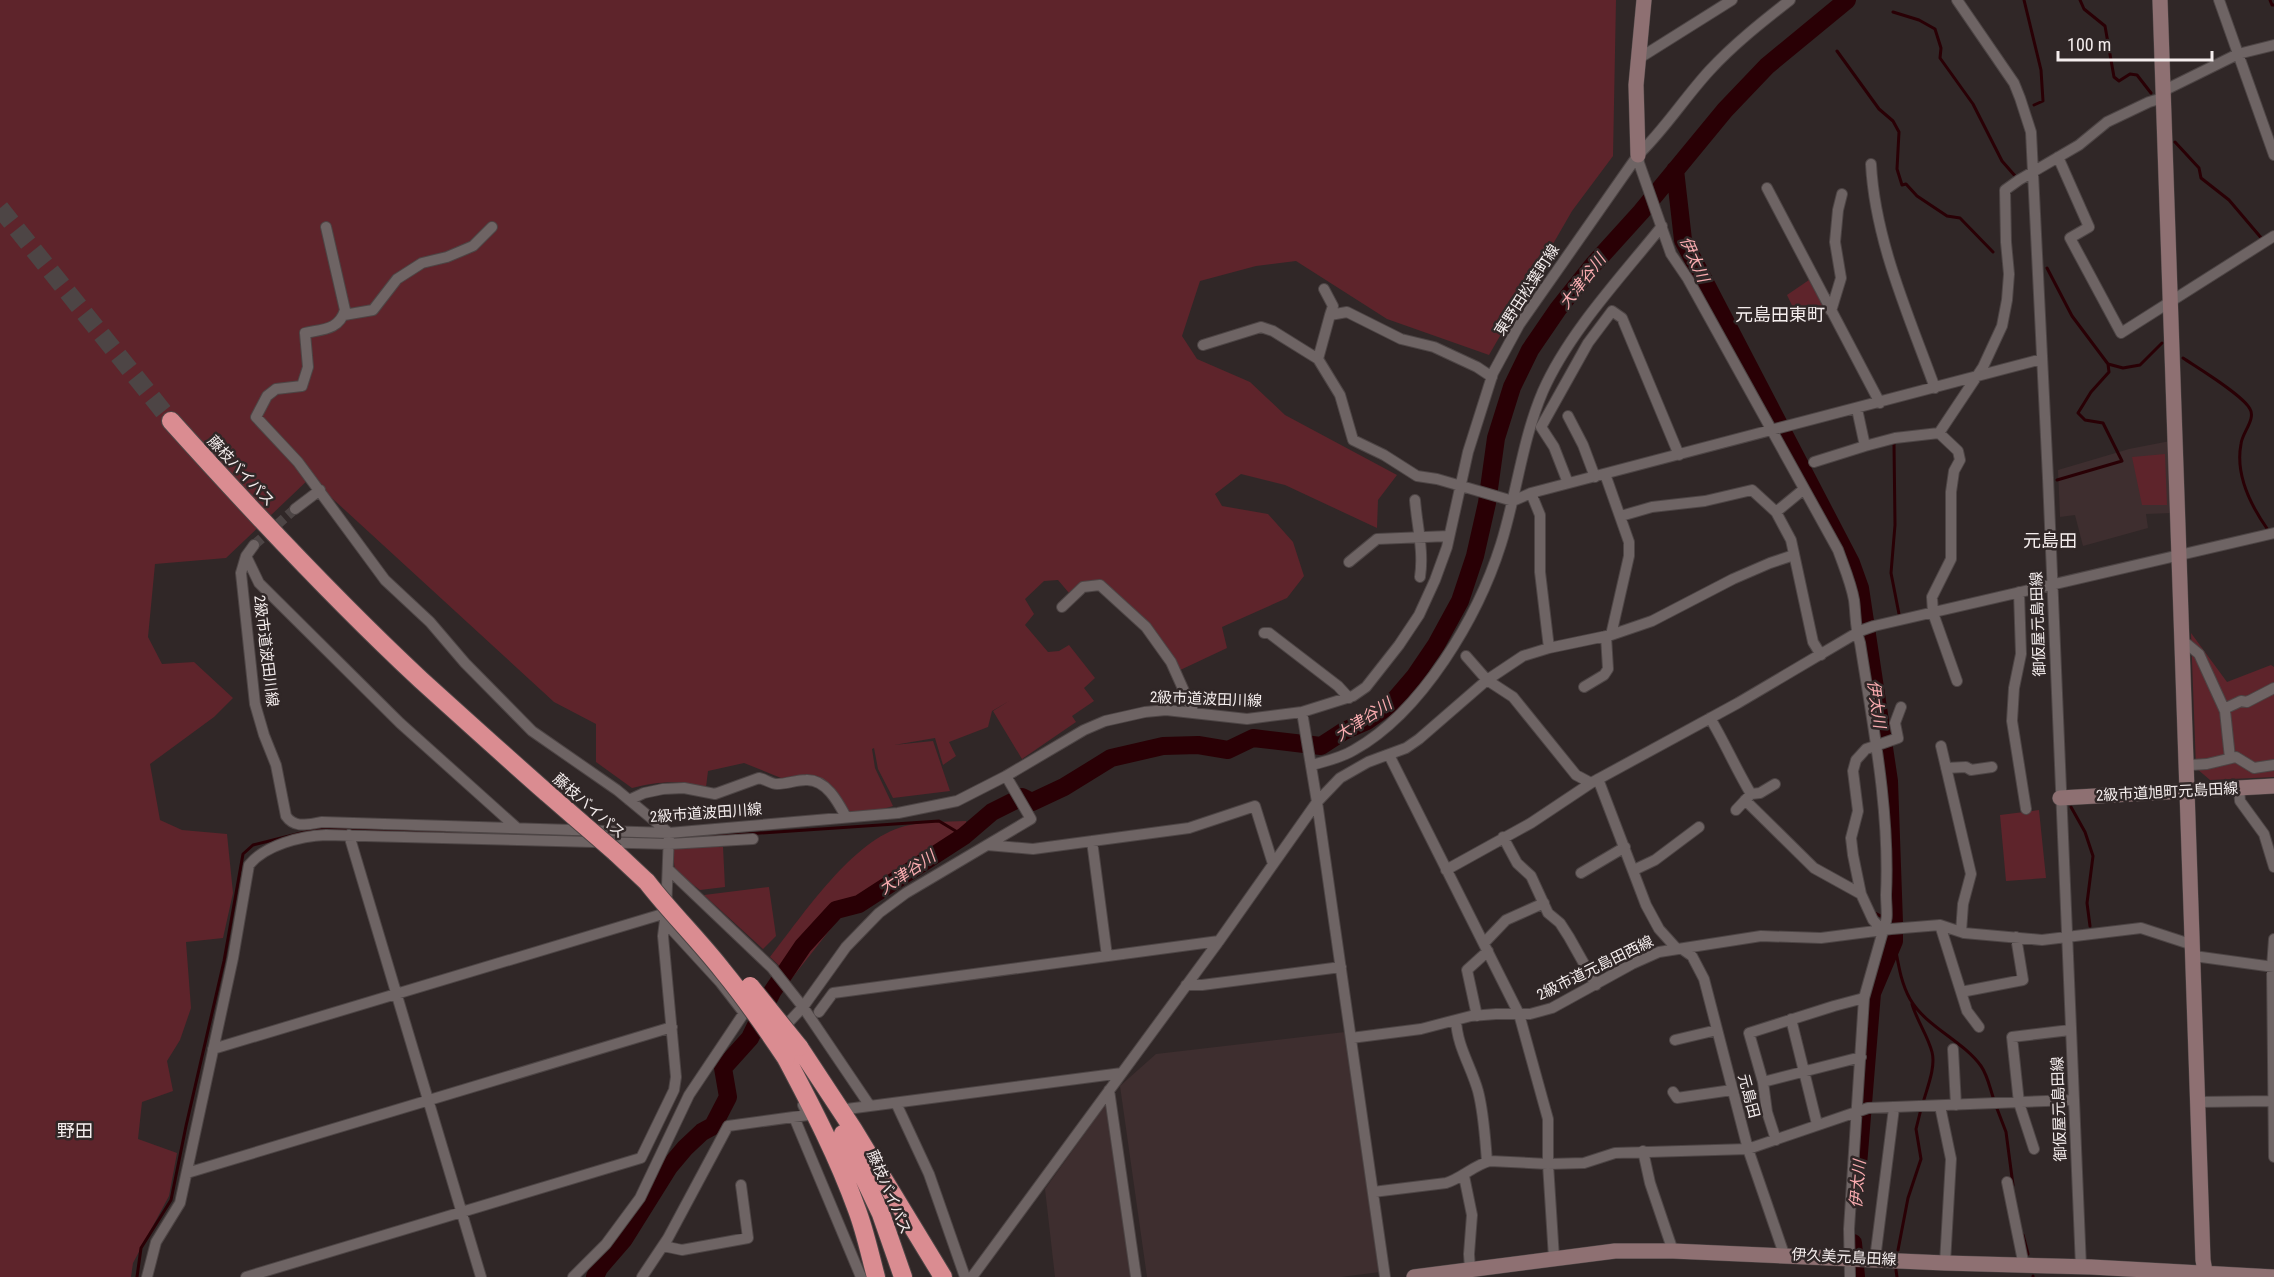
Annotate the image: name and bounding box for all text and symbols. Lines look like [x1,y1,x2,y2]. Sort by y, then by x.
scale bar [2058,24,2212,62]
text: 100 m [2067,34,2111,55]
water label: 伊太川 [1676,233,1714,287]
street label: 東野田松葉町線 [1491,241,1563,339]
water label: 大津谷川 [1555,249,1611,312]
district label: 元島田東町 [1735,304,1825,325]
street label: 藤枝バイパス [204,432,278,510]
district label: 元島田 [2023,530,2077,551]
street label: 御仮屋元島田線 [2027,571,2049,677]
street label: 2級市道波田川線 [250,594,282,708]
water label: 伊太川 [1864,679,1890,731]
street label: 2級市道波田川線 [1150,688,1262,710]
water label: 大津谷川 [1331,693,1397,745]
street label: 藤枝バイパス [549,770,629,842]
street label: 2級市道旭町元島田線 [2095,779,2239,805]
street label: 2級市道波田川線 [649,800,763,826]
water label: 大津谷川 [875,846,941,898]
street label: 2級市道元島田西線 [1534,932,1656,1004]
street label: 御仮屋元島田線 [2048,1056,2070,1162]
street label: 元島田 [1734,1072,1764,1120]
district label: 野田 [57,1120,93,1141]
street label: 藤枝バイパス [863,1147,915,1237]
water label: 伊太川 [1846,1157,1869,1209]
street label: 伊久美元島田線 [1791,1245,1897,1269]

